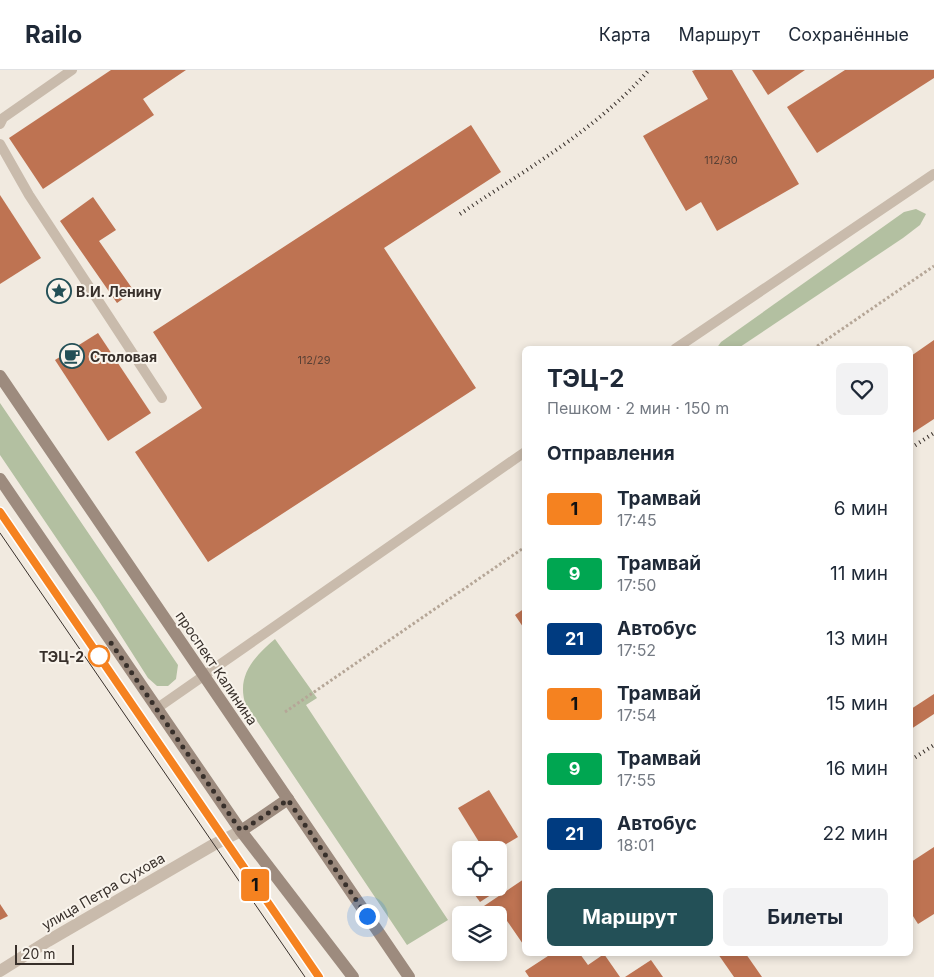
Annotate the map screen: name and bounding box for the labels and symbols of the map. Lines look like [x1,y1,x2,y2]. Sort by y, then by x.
house number: 112/30 [704,153,738,167]
place icon: В.И. Ленину [46,278,72,304]
place label: В.И. Ленину [76,283,162,300]
cafe icon: Столовая [59,343,85,369]
place label: Столовая [90,348,157,365]
house number: 112/29 [297,353,331,367]
street label: проспект Калинина [173,608,261,728]
marker: ТЭЦ-2 [88,645,110,667]
place label: ТЭЦ-2 [39,648,84,665]
street label: улица Петра Сухова [39,849,167,933]
line badge: 1 [239,869,271,901]
your location [355,904,380,929]
scale bar [15,942,74,965]

